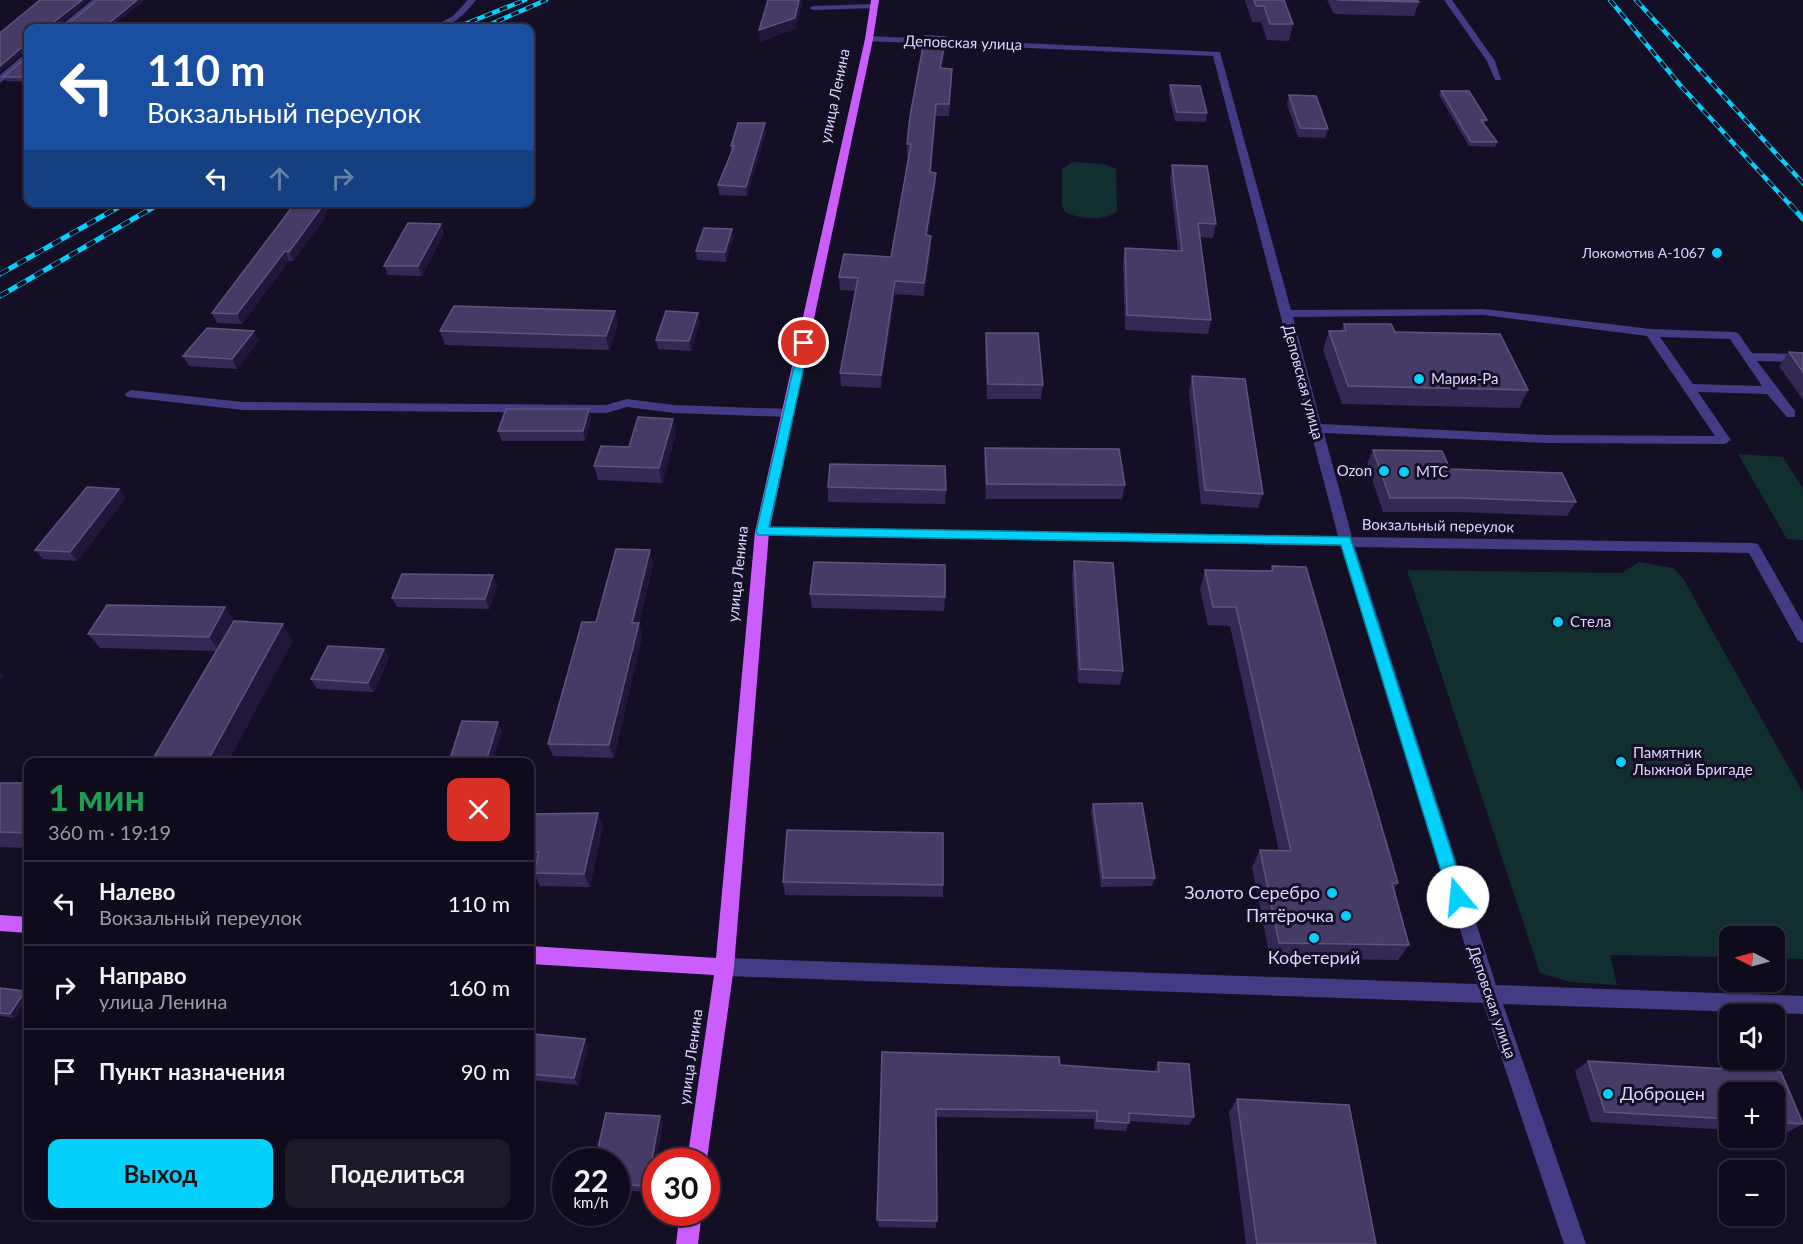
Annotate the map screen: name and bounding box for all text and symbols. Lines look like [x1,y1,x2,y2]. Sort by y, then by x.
street label: Деповская улица [904,31,1022,53]
text: 110 m [147,45,265,95]
street label: улица Ленина [815,47,853,145]
icon: left [48,48,126,126]
text: Вокзальный переулок [147,96,421,129]
icon: left [200,162,233,195]
icon: ahead [263,162,296,195]
icon: right [326,162,359,195]
place label: Локомотив А-1067 [1581,244,1705,261]
marker: Локомотив А-1067 [1710,246,1724,260]
pin [778,317,829,368]
street label: Деповская улица [1280,322,1328,441]
icon: arrive [787,326,820,359]
place label: Мария-Ра [1431,369,1498,387]
marker: Мария-Ра [1412,372,1426,386]
place label: Ozon [1337,461,1372,479]
place label: МТС [1416,462,1448,480]
marker: Ozon [1377,464,1391,478]
marker: МТС [1397,465,1411,479]
street label: Вокзальный переулок [1362,515,1515,535]
street label: улица Ленина [723,525,751,623]
place label: Стела [1570,612,1611,630]
marker: Стела [1551,615,1565,629]
place label: Памятник Лыжной Бригаде [1632,743,1753,778]
marker: Памятник Лыжной Бригаде [1614,755,1628,769]
text: 1 мин [48,775,145,819]
button: close [447,778,510,841]
text: 360 m · 19:19 [48,820,171,844]
position arrow [1426,865,1490,929]
text: Налево [99,878,175,905]
place label: Золото Серебро [1184,881,1320,903]
marker: Золото Серебро [1325,886,1339,900]
icon: left [48,887,81,920]
text: 110 m [448,890,510,917]
place label: Пятёрочка [1246,904,1334,926]
text: Вокзальный переулок [99,905,302,929]
marker: Пятёрочка [1339,909,1353,923]
north arrow [1719,926,1785,992]
map controls [1719,926,1785,1226]
marker: Кофетерий [1307,931,1321,945]
street label: Деповская улица [1465,943,1521,1061]
place label: Кофетерий [1268,946,1360,968]
text: Направо [99,962,187,989]
icon: right [48,971,81,1004]
text: 160 m [448,974,510,1001]
text: улица Ленина [99,989,227,1013]
button: sound [1719,1004,1785,1070]
street label: улица Ленина [674,1008,706,1106]
icon: arrive [48,1055,81,1088]
text: Пункт назначения [99,1058,285,1085]
text: 90 m [461,1058,510,1085]
place label: Доброцен [1620,1082,1705,1104]
button: + [1719,1082,1785,1148]
marker: Доброцен [1601,1087,1615,1101]
button: Выход [48,1139,273,1208]
button: Поделиться [285,1139,510,1208]
speed limit sign: 30 [642,1148,720,1226]
button: − [1719,1160,1785,1226]
text: 22 [574,1162,608,1198]
text: km/h [573,1193,609,1211]

